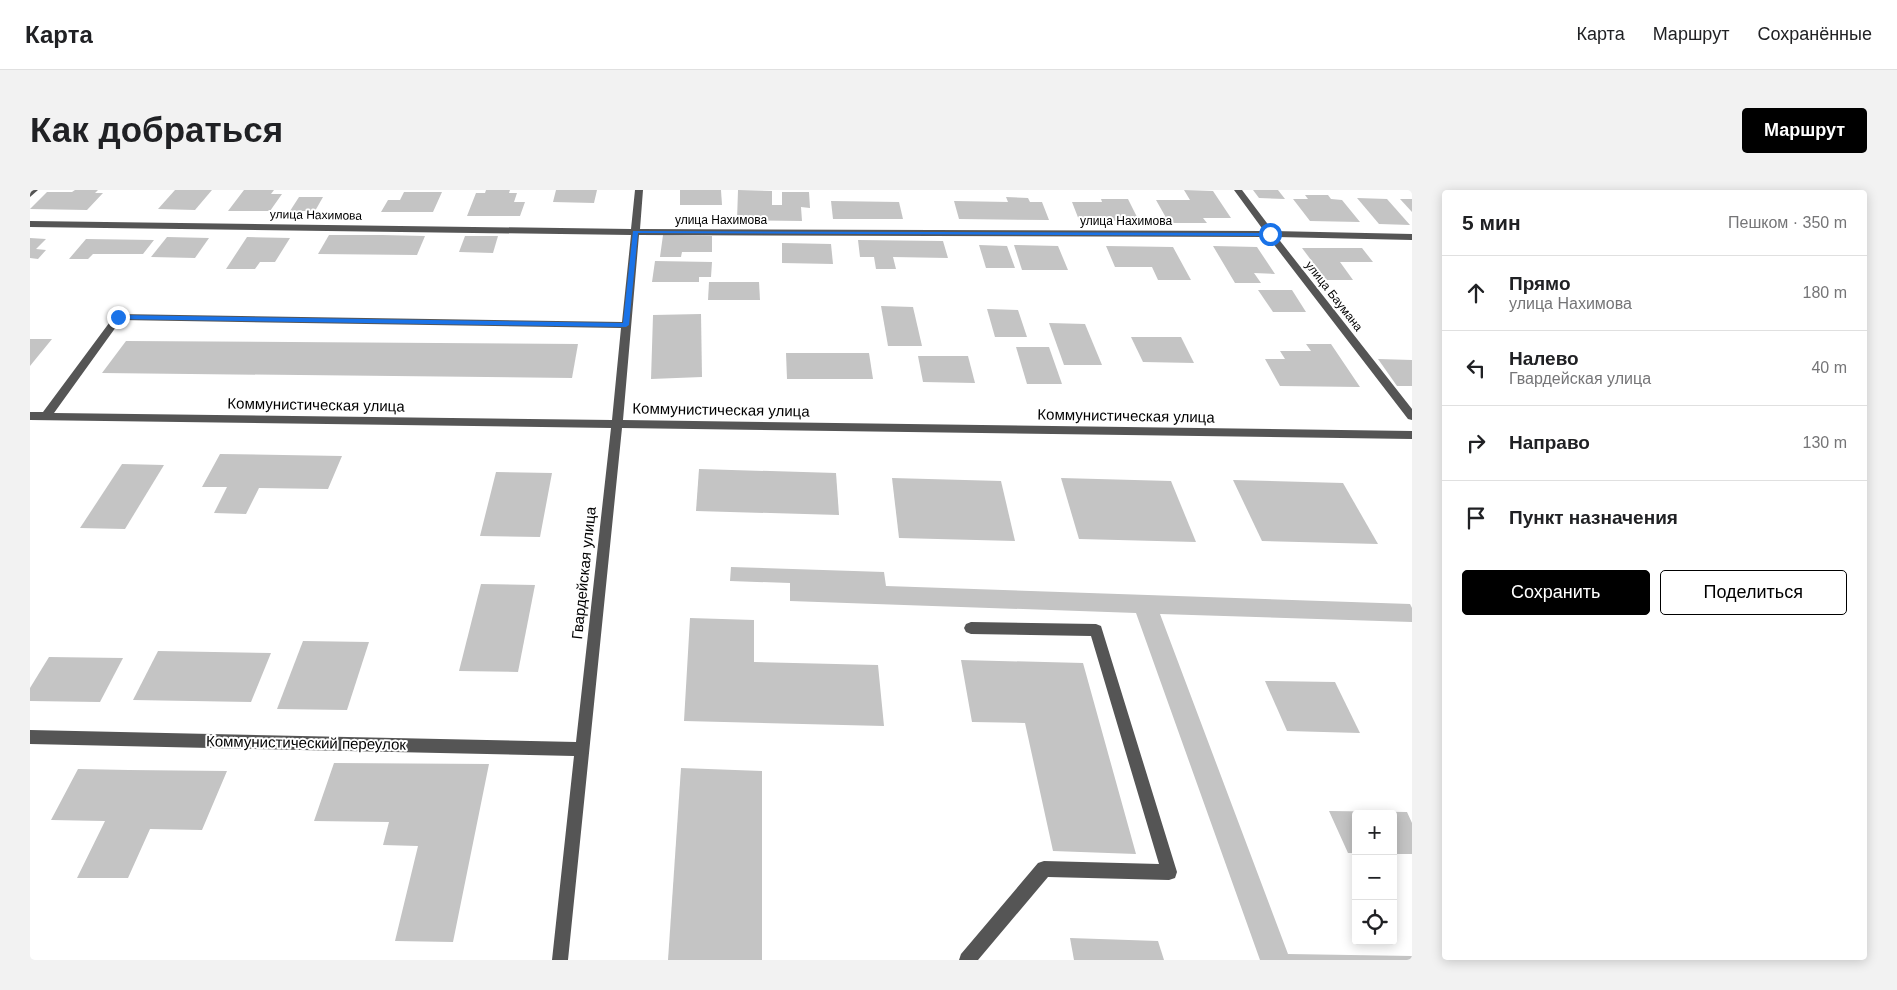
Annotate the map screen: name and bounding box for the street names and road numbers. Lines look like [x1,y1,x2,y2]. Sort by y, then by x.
street label: улица Нахимова [270,207,363,223]
street label: улица Нахимова [675,213,767,227]
street label: улица Нахимова [1080,214,1172,228]
street label: улица Баумана [1302,258,1366,334]
street label: Коммунистическая улица [227,394,405,415]
street label: Коммунистическая улица [632,399,810,420]
street label: Коммунистическая улица [1037,405,1215,426]
street label: Гвардейская улица [568,505,599,640]
street label: Коммунистический переулок [206,732,407,753]

